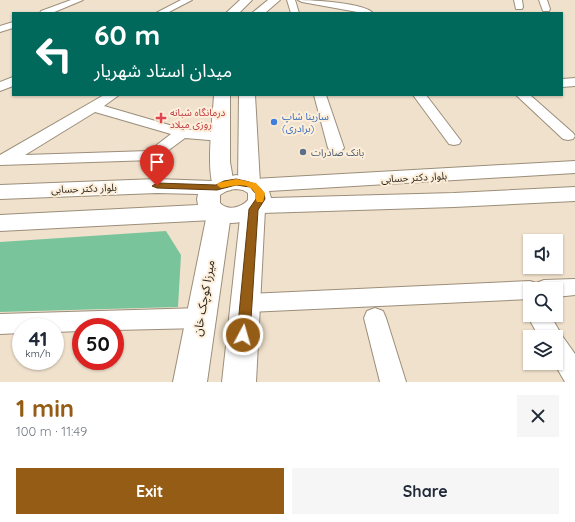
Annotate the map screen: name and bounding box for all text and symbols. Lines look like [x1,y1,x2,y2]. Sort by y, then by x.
text: 60 m [94,17,160,52]
icon: left [28,28,80,80]
text: میدان استاد شهریار [94,59,232,82]
place label: درمانگاه شبانه روزی میلاد [170,106,226,131]
place label: سارینا شاپ (برادری) [282,110,329,135]
marker: درمانگاه شبانه روزی میلاد [155,112,167,124]
marker: سارینا شاپ (برادری) [269,117,279,127]
pin [140,145,174,186]
place label: بانک صادرات [311,146,365,159]
marker: بانک صادرات [298,147,308,157]
icon: arrive [146,151,168,173]
street label: بلوار دکتر حسابی [381,169,448,186]
street label: بلوار دکتر حسابی [51,181,117,196]
map controls [523,234,563,370]
button: sound [523,234,563,274]
street label: میرزا کوچک خان [189,259,219,337]
button: search [523,282,563,322]
position arrow [222,314,264,356]
speed limit sign: 50 [72,318,124,370]
text: 41 [29,326,47,351]
button: layers [523,330,563,370]
text: km/h [25,347,51,360]
text: 1 min [16,393,74,423]
button: close [517,395,559,437]
text: 100 m · 11:49 [16,423,87,439]
button: Exit [16,468,284,514]
button: Share [292,468,559,514]

